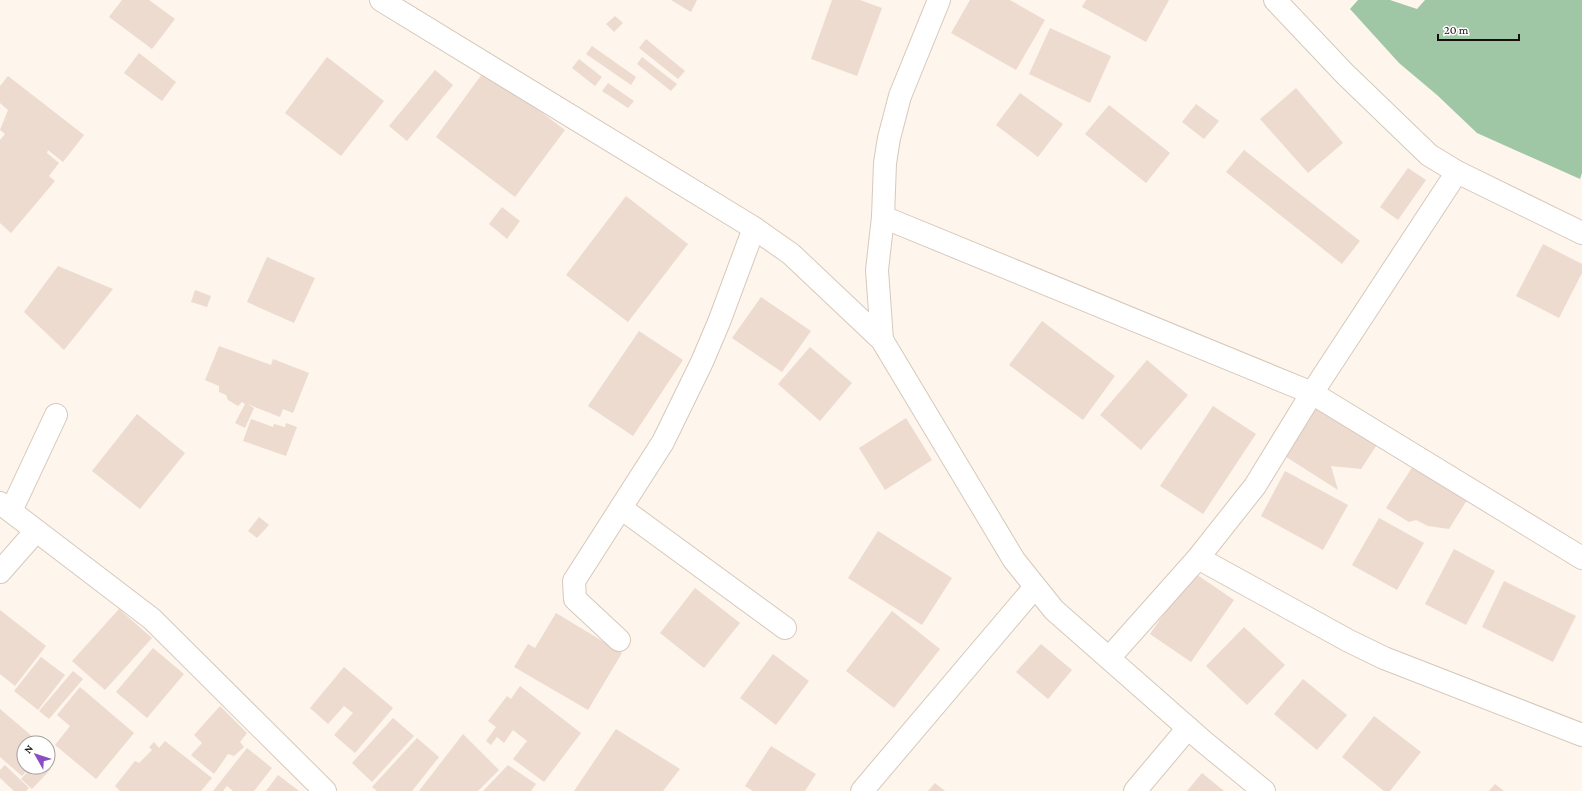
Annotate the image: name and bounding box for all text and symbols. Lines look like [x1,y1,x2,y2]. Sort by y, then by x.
scale bar [1438,16,1519,42]
text: 20 m [1444,23,1469,37]
north arrow [16,735,56,775]
text: N [21,742,36,755]

